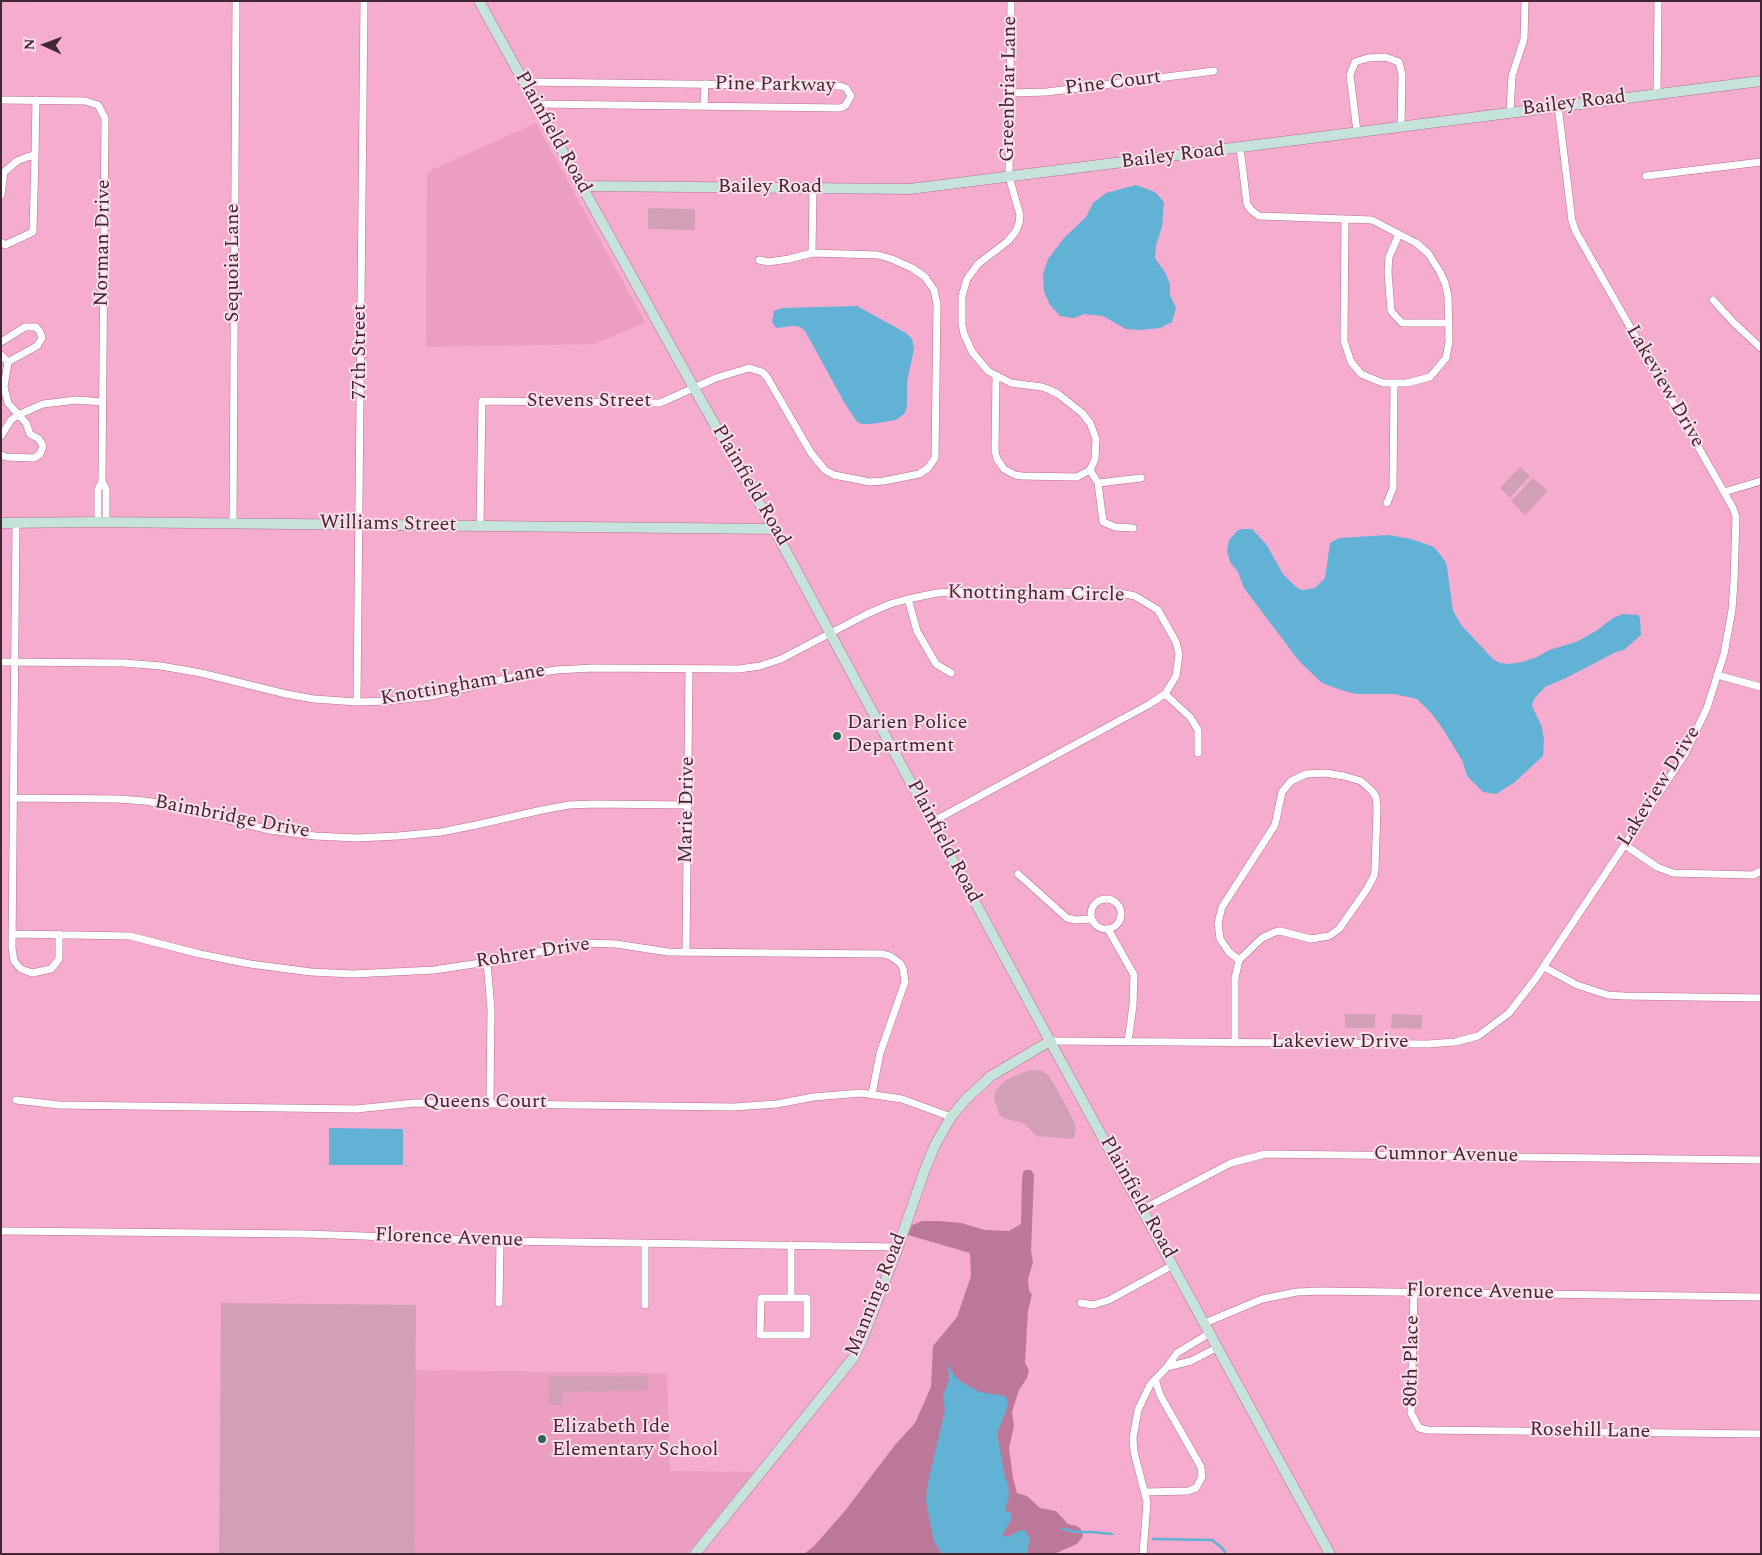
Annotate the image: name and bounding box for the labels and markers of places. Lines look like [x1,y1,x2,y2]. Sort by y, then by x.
place label: Darien Police Department [847,712,967,759]
marker: Darien Police Department [831,730,843,742]
place label: Elizabeth Ide Elementary School [552,1416,718,1463]
marker: Elizabeth Ide Elementary School [536,1433,548,1445]

